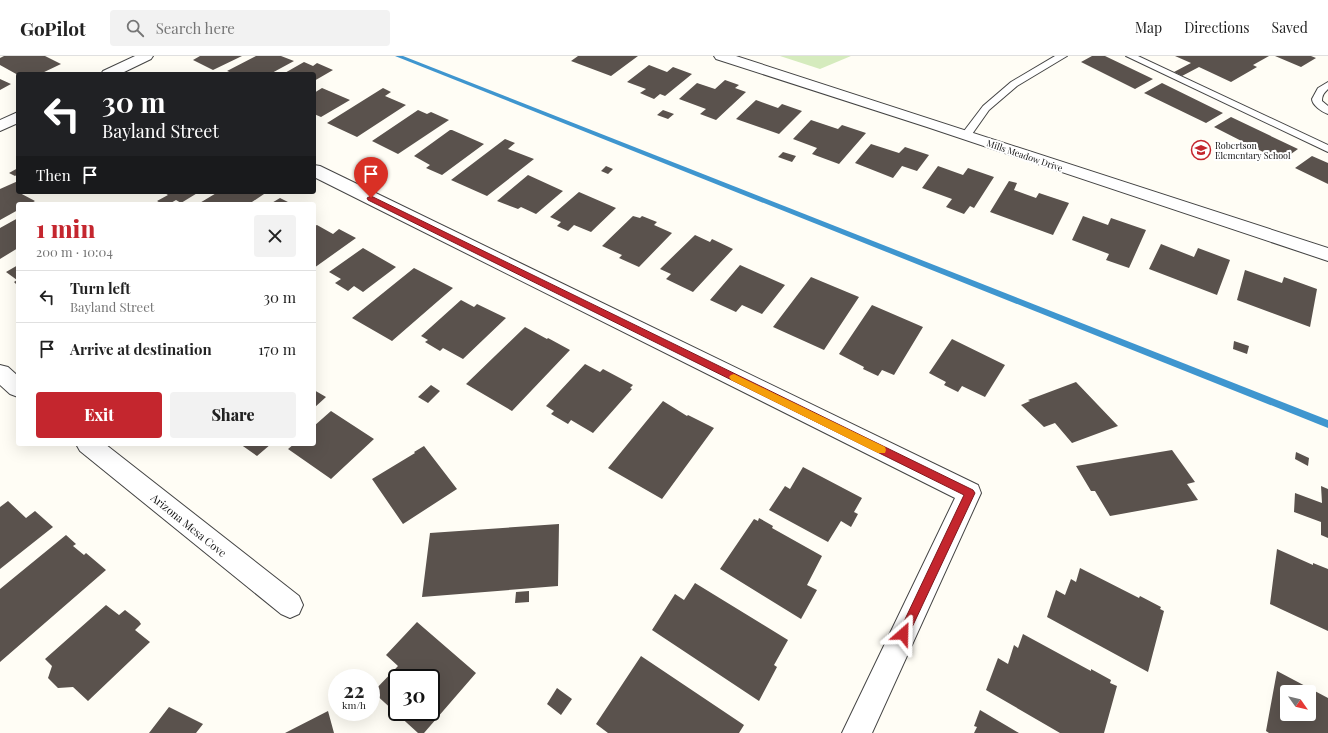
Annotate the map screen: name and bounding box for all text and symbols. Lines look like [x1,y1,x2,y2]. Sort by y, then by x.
search box [110,10,390,46]
text: GoPilot [20,15,86,41]
icon: search [124,17,146,39]
text: Search here [156,18,235,38]
text: Map [1135,18,1162,37]
text: Directions [1184,18,1250,37]
text: Saved [1272,18,1308,37]
text: 30 m [102,83,166,120]
icon: left [36,88,88,140]
text: Bayland Street [102,119,219,143]
street label: Mills Meadow Drive [985,136,1065,174]
school or university icon: Robertson Elementary School [1190,139,1212,161]
place label: Robertson Elementary School [1215,139,1291,161]
pin [354,157,388,198]
icon: arrive [360,163,382,185]
icon: arrive [79,164,101,186]
text: Then [36,165,71,185]
text: 1 min [36,212,95,244]
button: close [254,215,296,257]
text: 200 m · 10:04 [36,243,113,260]
text: Turn left [70,278,131,298]
icon: left [36,286,58,308]
text: 30 m [263,287,296,307]
text: Bayland Street [70,298,154,315]
icon: arrive [36,338,58,360]
text: Arrive at destination [70,339,212,359]
text: 170 m [258,339,296,359]
button: Exit [36,392,162,438]
button: Share [170,392,296,438]
street label: Arizona Mesa Cove [147,489,230,560]
position arrow [882,613,924,655]
speed limit sign: 30 [388,669,440,721]
text: 22 [344,676,364,703]
north arrow [1280,685,1316,721]
map controls [1280,685,1316,721]
text: km/h [342,698,366,712]

